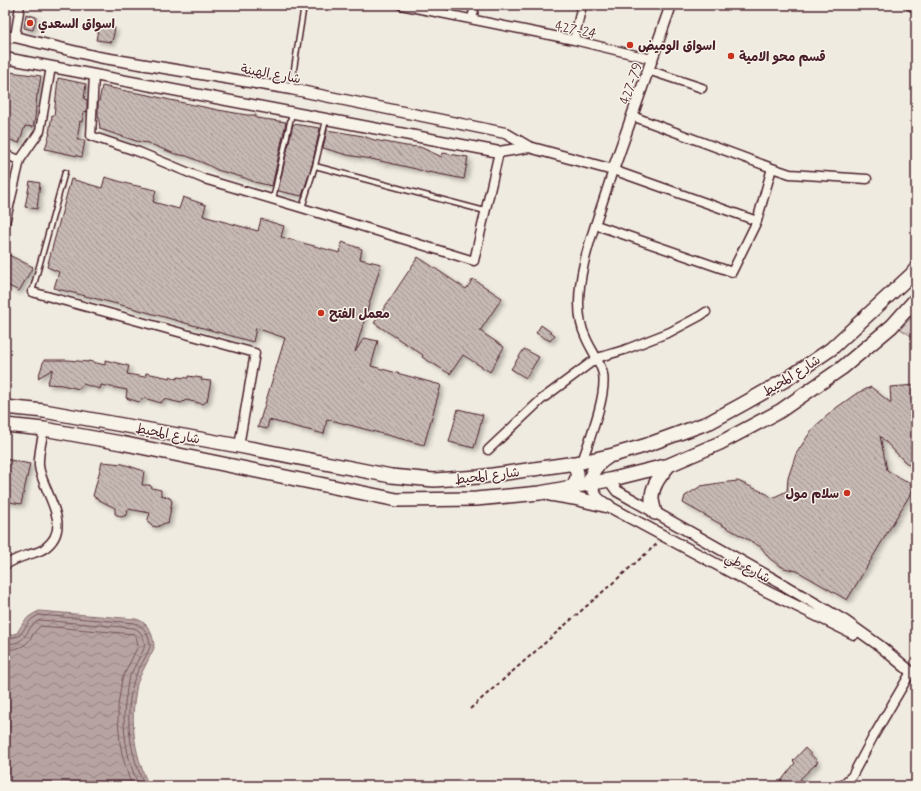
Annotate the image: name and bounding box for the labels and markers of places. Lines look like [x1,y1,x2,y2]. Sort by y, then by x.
place label: اسواق السعدي [38,16,115,34]
marker: اسواق السعدي [25,18,35,28]
place label: اسواق الوميض [638,38,716,55]
marker: اسواق الوميض [625,40,635,50]
place label: قسم محو الامية [739,49,826,67]
marker: قسم محو الامية [726,51,736,61]
place label: معمل الفتح [329,306,390,323]
marker: معمل الفتح [316,308,326,318]
place label: سلام مول [786,486,839,504]
marker: سلام مول [842,488,852,498]

